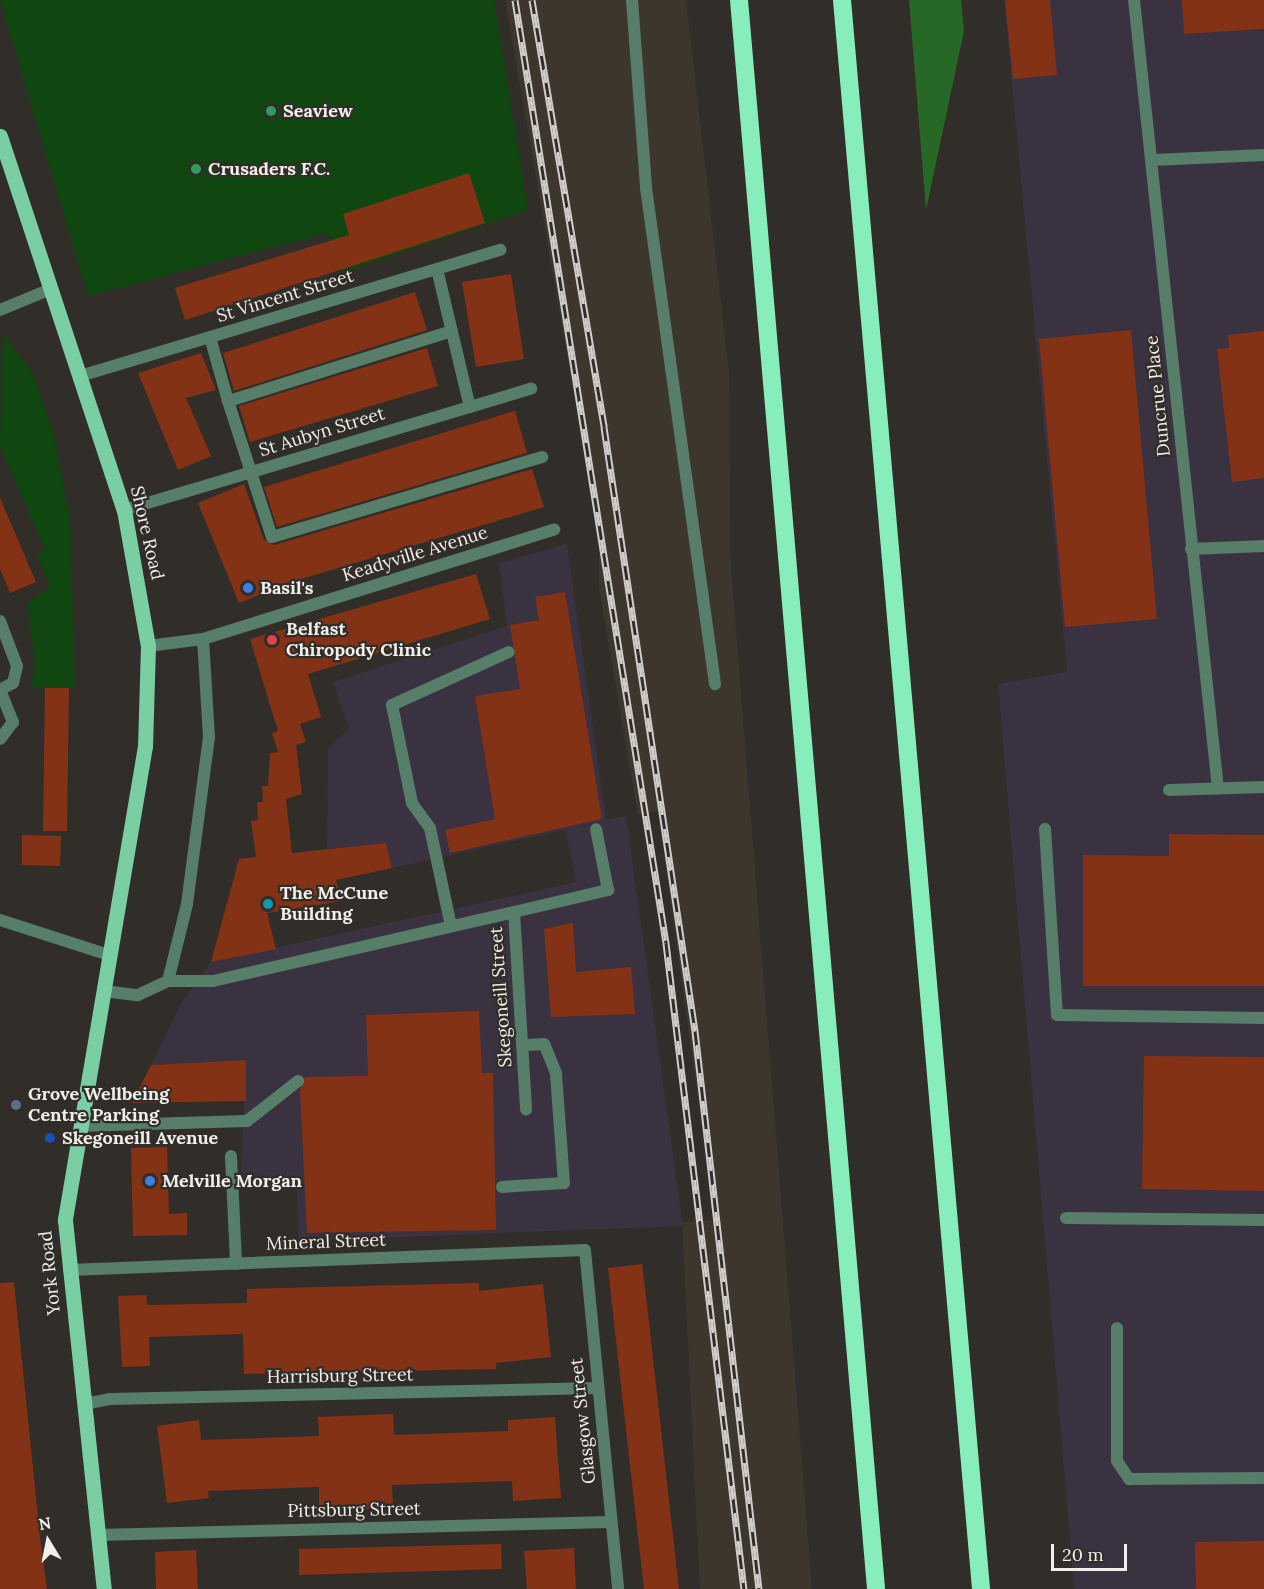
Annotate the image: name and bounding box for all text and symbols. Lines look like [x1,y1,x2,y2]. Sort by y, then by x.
place label: Seaview [283,100,353,122]
marker: Seaview [264,104,278,118]
place label: Crusaders F.C. [208,158,330,180]
marker: Crusaders F.C. [189,162,203,176]
street label: St Vincent Street [214,265,356,327]
street label: Duncrue Place [1141,334,1175,458]
street label: St Aubyn Street [257,403,387,461]
street label: Shore Road [126,484,168,582]
street label: Keadyville Avenue [340,522,490,586]
place label: Basil's [260,577,313,599]
marker: Basil's [241,581,255,595]
place label: Belfast Chiropody Clinic [286,619,431,662]
marker: Belfast Chiropody Clinic [263,631,281,649]
place label: The McCune Building [280,883,388,926]
marker: The McCune Building [261,897,275,911]
street label: Skegoneill Street [485,926,517,1068]
place label: Grove Wellbeing Centre Parking [28,1084,169,1126]
marker: Grove Wellbeing Centre Parking [9,1098,23,1112]
place label: Skegoneill Avenue [62,1127,218,1149]
marker: Skegoneill Avenue [43,1131,57,1145]
place label: Melville Morgan [162,1170,302,1192]
marker: Melville Morgan [143,1174,157,1188]
street label: Mineral Street [266,1229,386,1255]
street label: York Road [35,1230,65,1316]
street label: Glasgow Street [566,1357,600,1485]
street label: Harrisburg Street [266,1364,414,1388]
street label: Pittsburg Street [287,1498,421,1522]
north arrow [18,1511,78,1571]
text: N [37,1512,53,1534]
scale bar [1054,1532,1130,1570]
text: 20 m [1062,1543,1104,1566]

